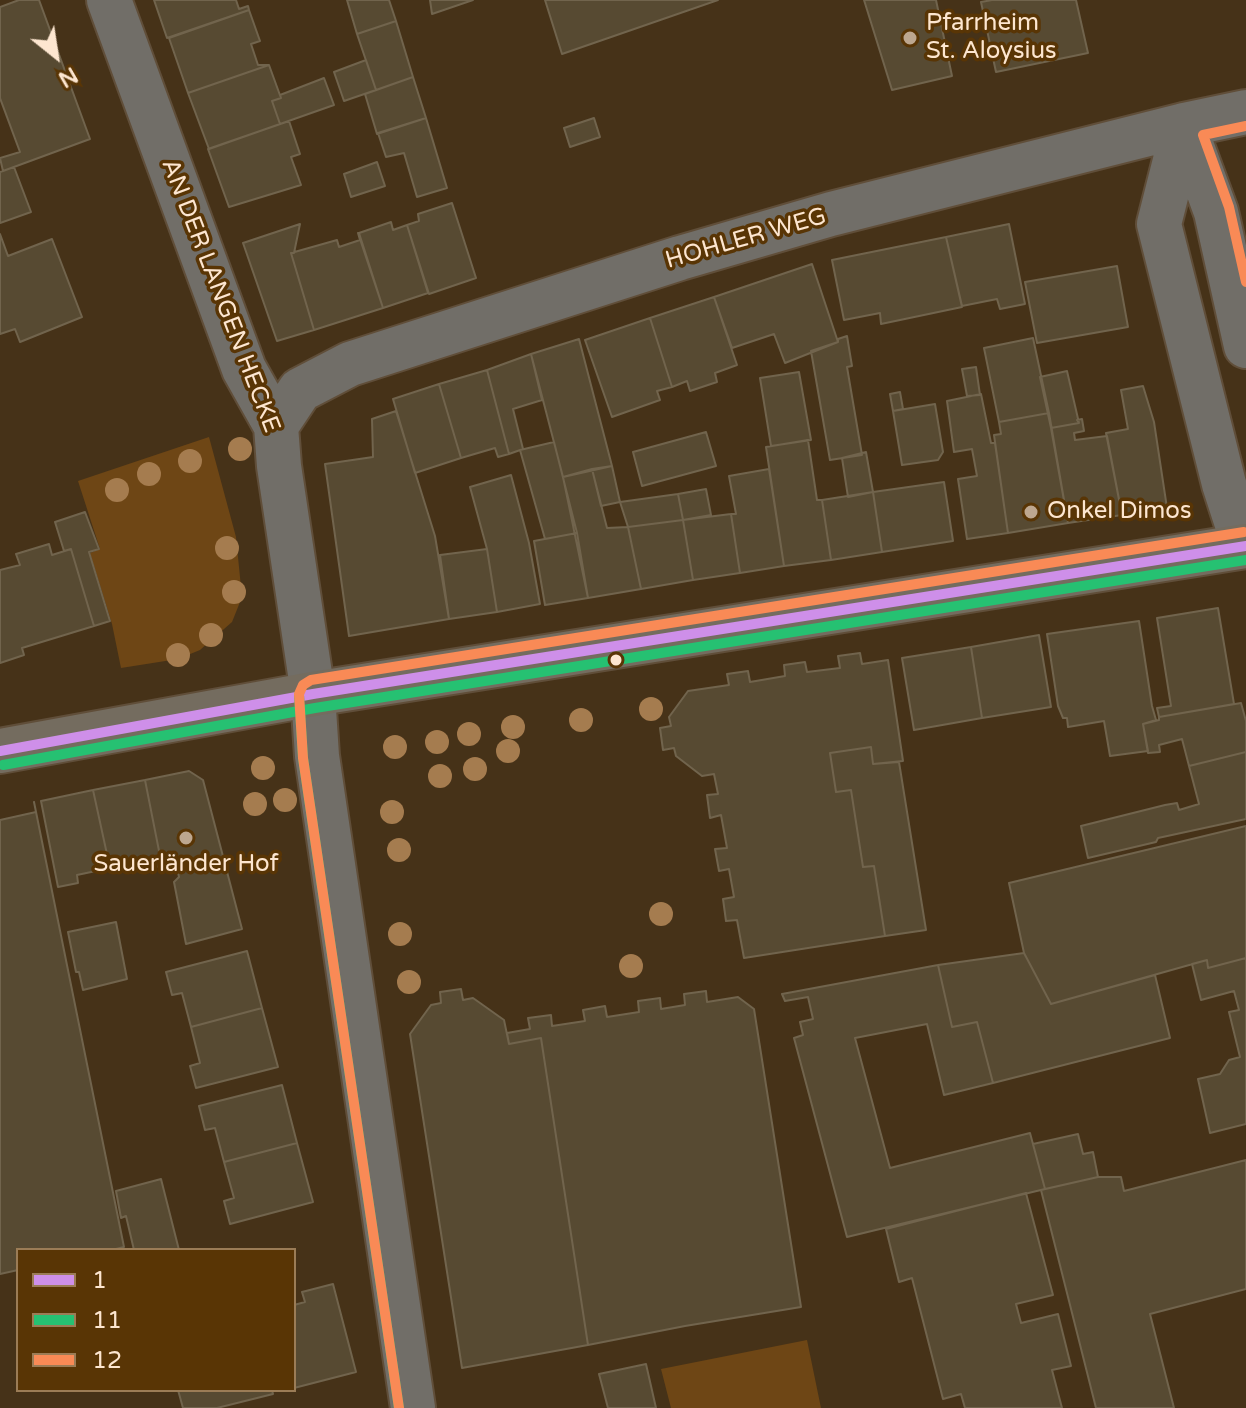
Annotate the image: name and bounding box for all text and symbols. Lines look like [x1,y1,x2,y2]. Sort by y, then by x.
place label: Pfarrheim St. Aloysius [926,10,1057,66]
north arrow [16,16,96,96]
marker: Pfarrheim St. Aloysius [901,29,919,47]
text: N [54,61,82,92]
street label: AN DER LANGEN HECKE [154,155,286,437]
street label: HOHLER WEG [662,202,830,276]
place label: Onkel Dimos [1047,498,1191,526]
marker: Onkel Dimos [1022,503,1040,521]
unlabelled marker [608,652,624,668]
marker: Sauerländer Hof [177,829,195,847]
place label: Sauerländer Hof [93,851,279,879]
legend [16,1248,296,1392]
text: 1 [92,1266,107,1295]
text: 11 [92,1306,122,1335]
text: 12 [92,1346,122,1375]

